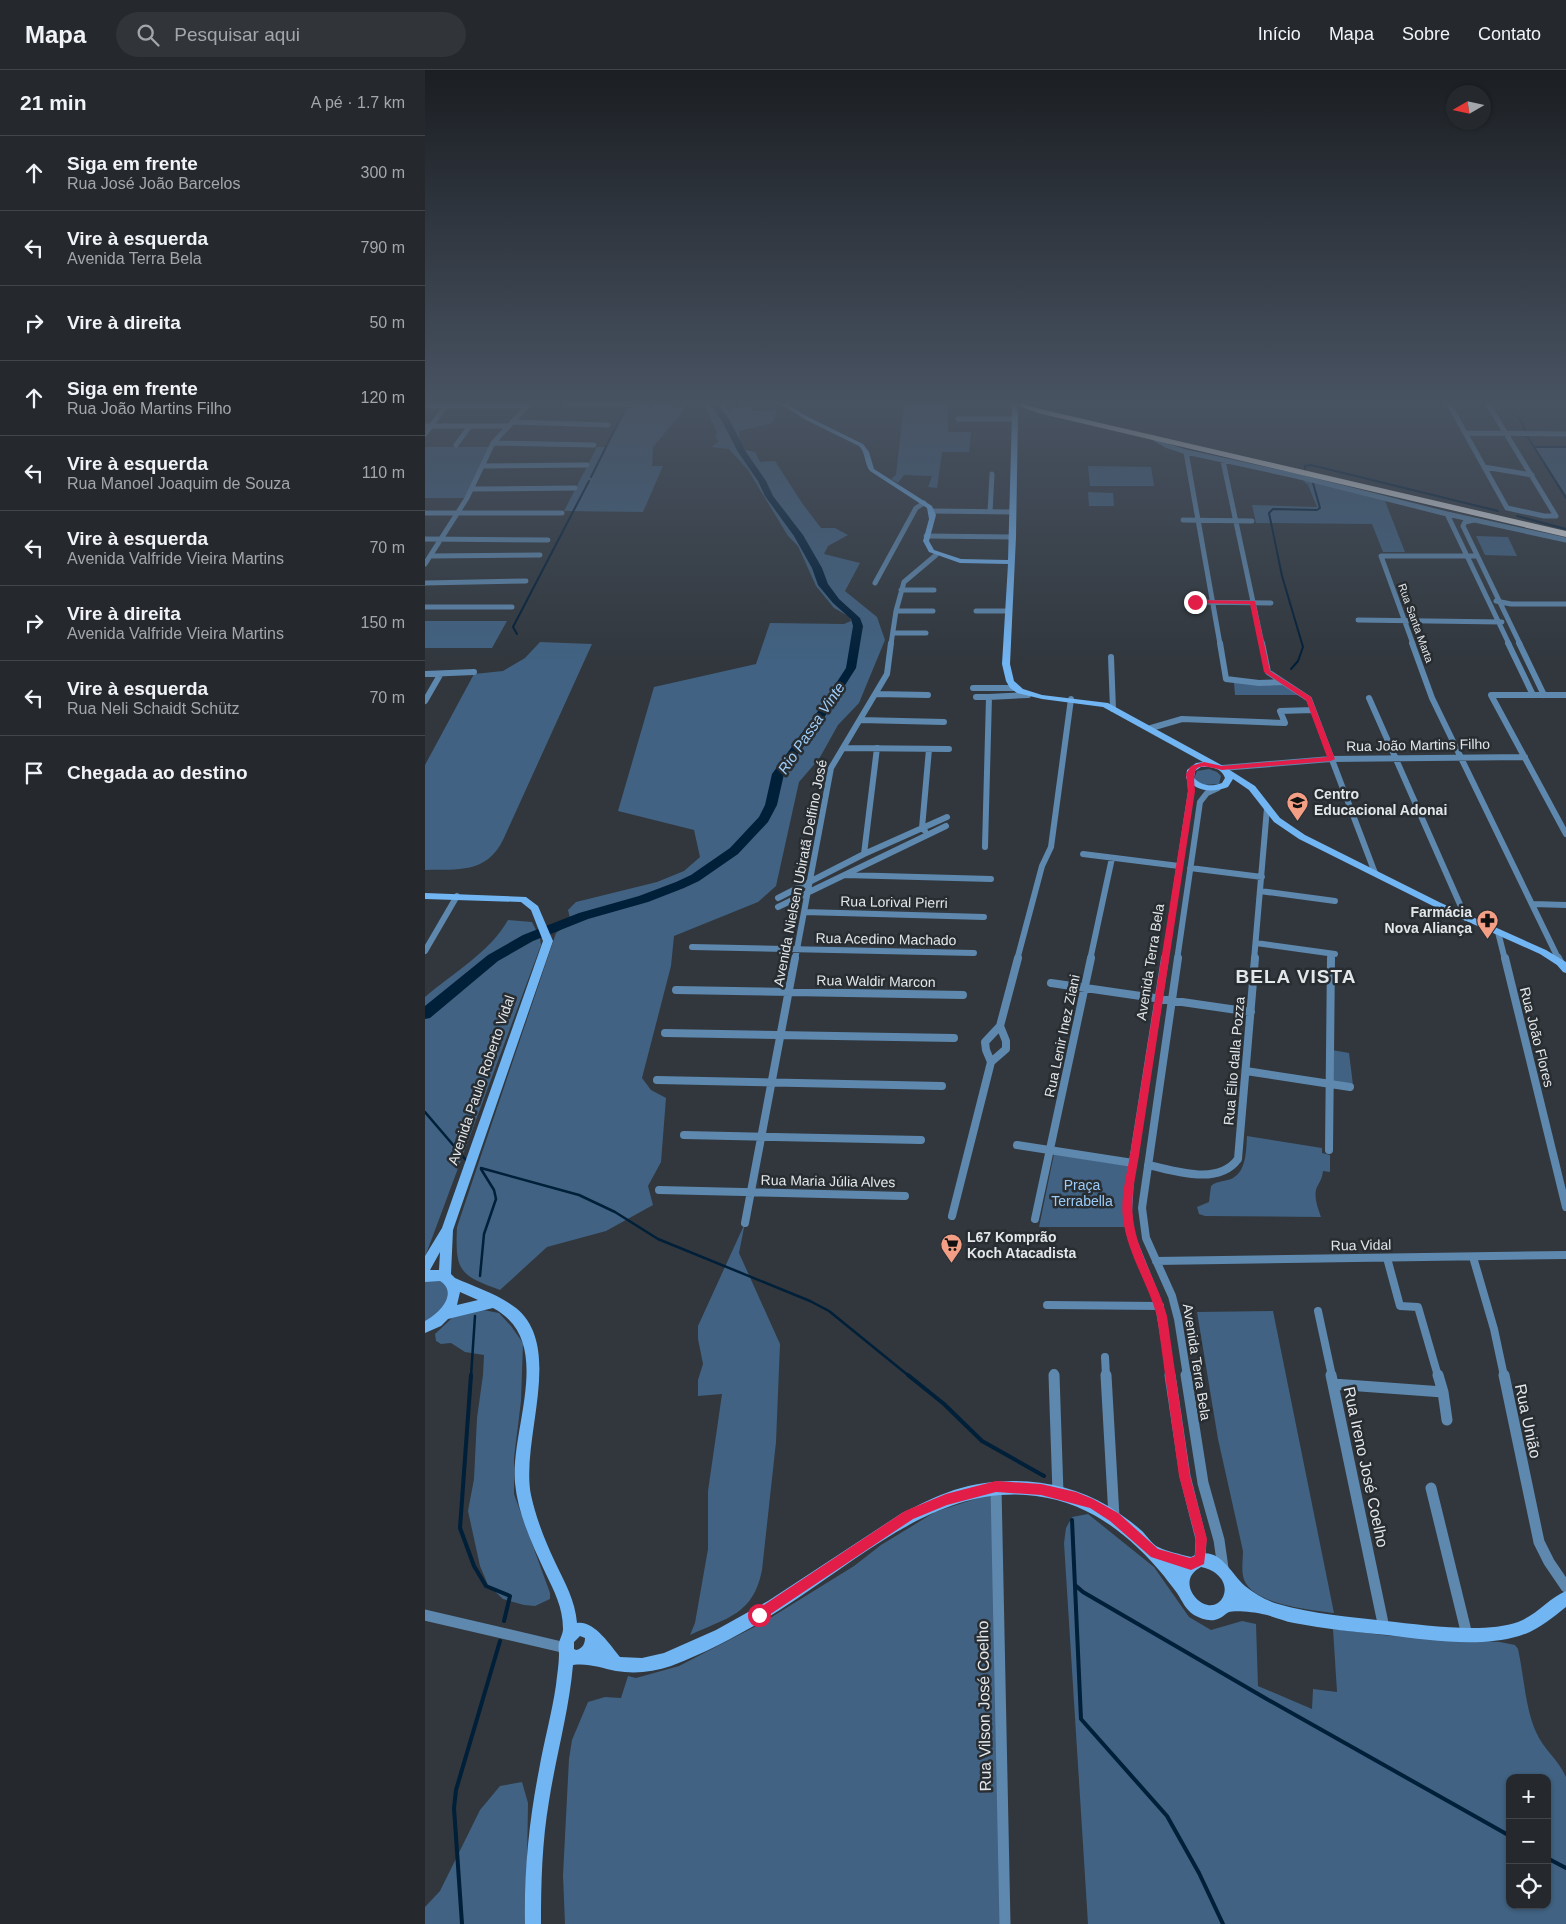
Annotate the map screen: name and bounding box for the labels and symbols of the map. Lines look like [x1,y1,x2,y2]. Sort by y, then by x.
north arrow [1446,85,1491,130]
street label: Rua Santa Marta [1396,582,1436,665]
route end [1184,591,1207,614]
water label: Rio Passa Vinte [774,679,848,777]
street label: Rua João Martins Filho [1346,736,1490,754]
street label: Avenida Nielsen Ubiratã Delfino José [770,758,830,988]
place label: Centro Educacional Adonai [1314,786,1447,818]
school or university icon: Centro Educacional Adonai [1286,790,1310,821]
street label: Rua Lorival Pierri [840,893,948,911]
street label: Avenida Terra Bela [1133,902,1167,1021]
place label: Farmácia Nova Aliança [1385,904,1472,936]
pharmacy icon: Farmácia Nova Aliança [1476,908,1500,939]
street label: Rua Acedino Machado [815,930,957,948]
district label: BELA VISTA [1236,966,1356,987]
street label: Rua Waldir Marcon [816,972,936,990]
street label: Rua Lenir Inez Ziani [1041,973,1083,1099]
street label: Rua João Flores [1517,985,1557,1089]
street label: Avenida Paulo Roberto Vidal [444,993,518,1167]
street label: Rua Élio dalla Pozza [1220,996,1248,1126]
street label: Rua Maria Júlia Alves [761,1172,895,1190]
park label: Praça Terrabella [1051,1177,1113,1209]
place label: L67 Komprão Koch Atacadista [967,1229,1076,1261]
supermarket icon: L67 Komprão Koch Atacadista [939,1233,963,1264]
street label: Rua Vidal [1331,1236,1391,1254]
street label: Avenida Terra Bela [1180,1303,1214,1422]
street label: Rua União [1512,1382,1544,1460]
street label: Rua Ireno José Coelho [1341,1385,1391,1549]
route start [748,1604,771,1627]
street label: Rua Vilson José Coelho [974,1621,994,1791]

